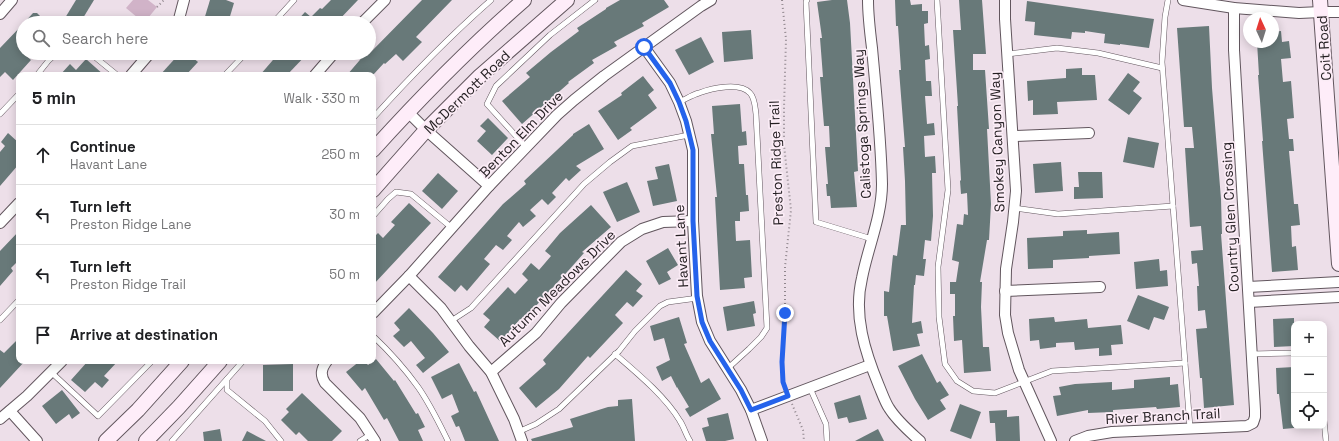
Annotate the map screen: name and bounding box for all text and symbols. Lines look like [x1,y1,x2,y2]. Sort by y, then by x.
north arrow [1243,12,1279,48]
street label: Coit Road [1313,15,1335,81]
search box [16,16,376,60]
icon: search [30,27,52,49]
text: Search here [62,29,148,48]
route start [635,38,653,56]
street label: McDermott Road [420,46,514,138]
street label: Calistoga Springs Way [849,49,875,199]
street label: Smokey Canyon Way [986,72,1008,212]
text: 5 min [32,87,76,109]
street label: Benton Elm Drive [475,87,567,181]
text: Walk · 330 m [283,90,360,107]
street label: Preston Ridge Trail [765,100,787,226]
text: Continue [70,137,136,156]
street label: Country Glen Crossing [1217,142,1243,292]
icon: ahead [32,144,54,166]
text: 250 m [322,146,360,163]
text: Havant Lane [70,156,147,173]
text: Turn left [70,197,132,216]
icon: left [32,204,54,226]
street label: Havant Lane [670,204,692,288]
text: 30 m [329,206,360,223]
text: Preston Ridge Lane [70,216,191,233]
street label: Autumn Meadows Drive [495,226,619,350]
text: Turn left [70,257,132,276]
icon: left [32,264,54,286]
text: 50 m [329,266,360,283]
text: Preston Ridge Trail [70,276,186,293]
route end [776,304,794,322]
map controls [1291,321,1327,429]
button: + [1291,321,1327,357]
icon: arrive [32,324,54,346]
text: Arrive at destination [70,325,218,344]
button: − [1291,357,1327,393]
button: locate [1291,393,1327,429]
street label: River Branch Trail [1105,404,1221,428]

